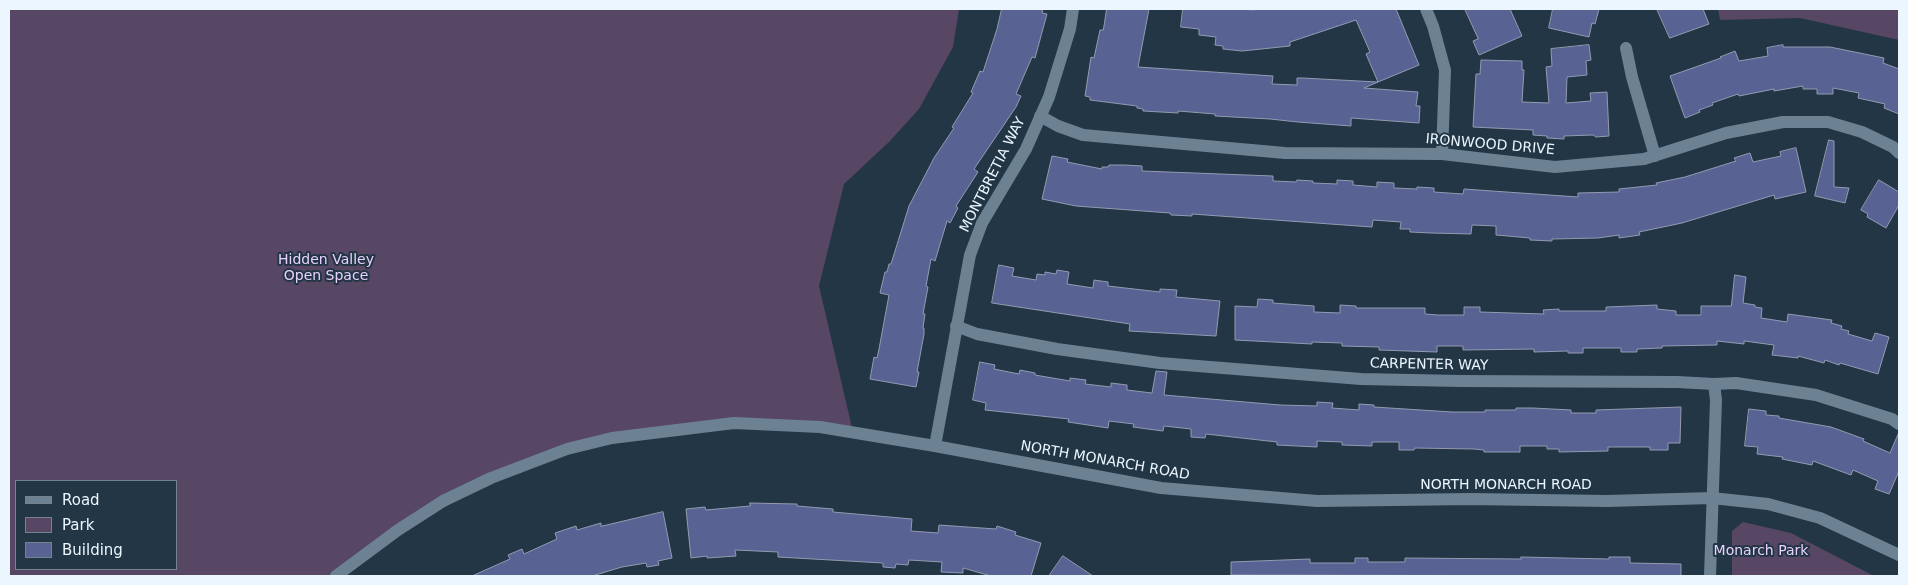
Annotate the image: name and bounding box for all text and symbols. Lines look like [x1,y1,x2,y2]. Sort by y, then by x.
street label: MONTBRETIA WAY [957,115,1029,235]
street label: IRONWOOD DRIVE [1425,131,1555,159]
park label: Hidden Valley Open Space [278,252,374,284]
street label: CARPENTER WAY [1370,356,1488,374]
street label: NORTH MONARCH ROAD [1019,438,1191,484]
street label: NORTH MONARCH ROAD [1420,477,1592,493]
legend [15,480,178,570]
text: Road [62,491,100,509]
text: Park [62,516,94,534]
text: Building [62,541,123,559]
park label: Monarch Park [1714,543,1808,559]

